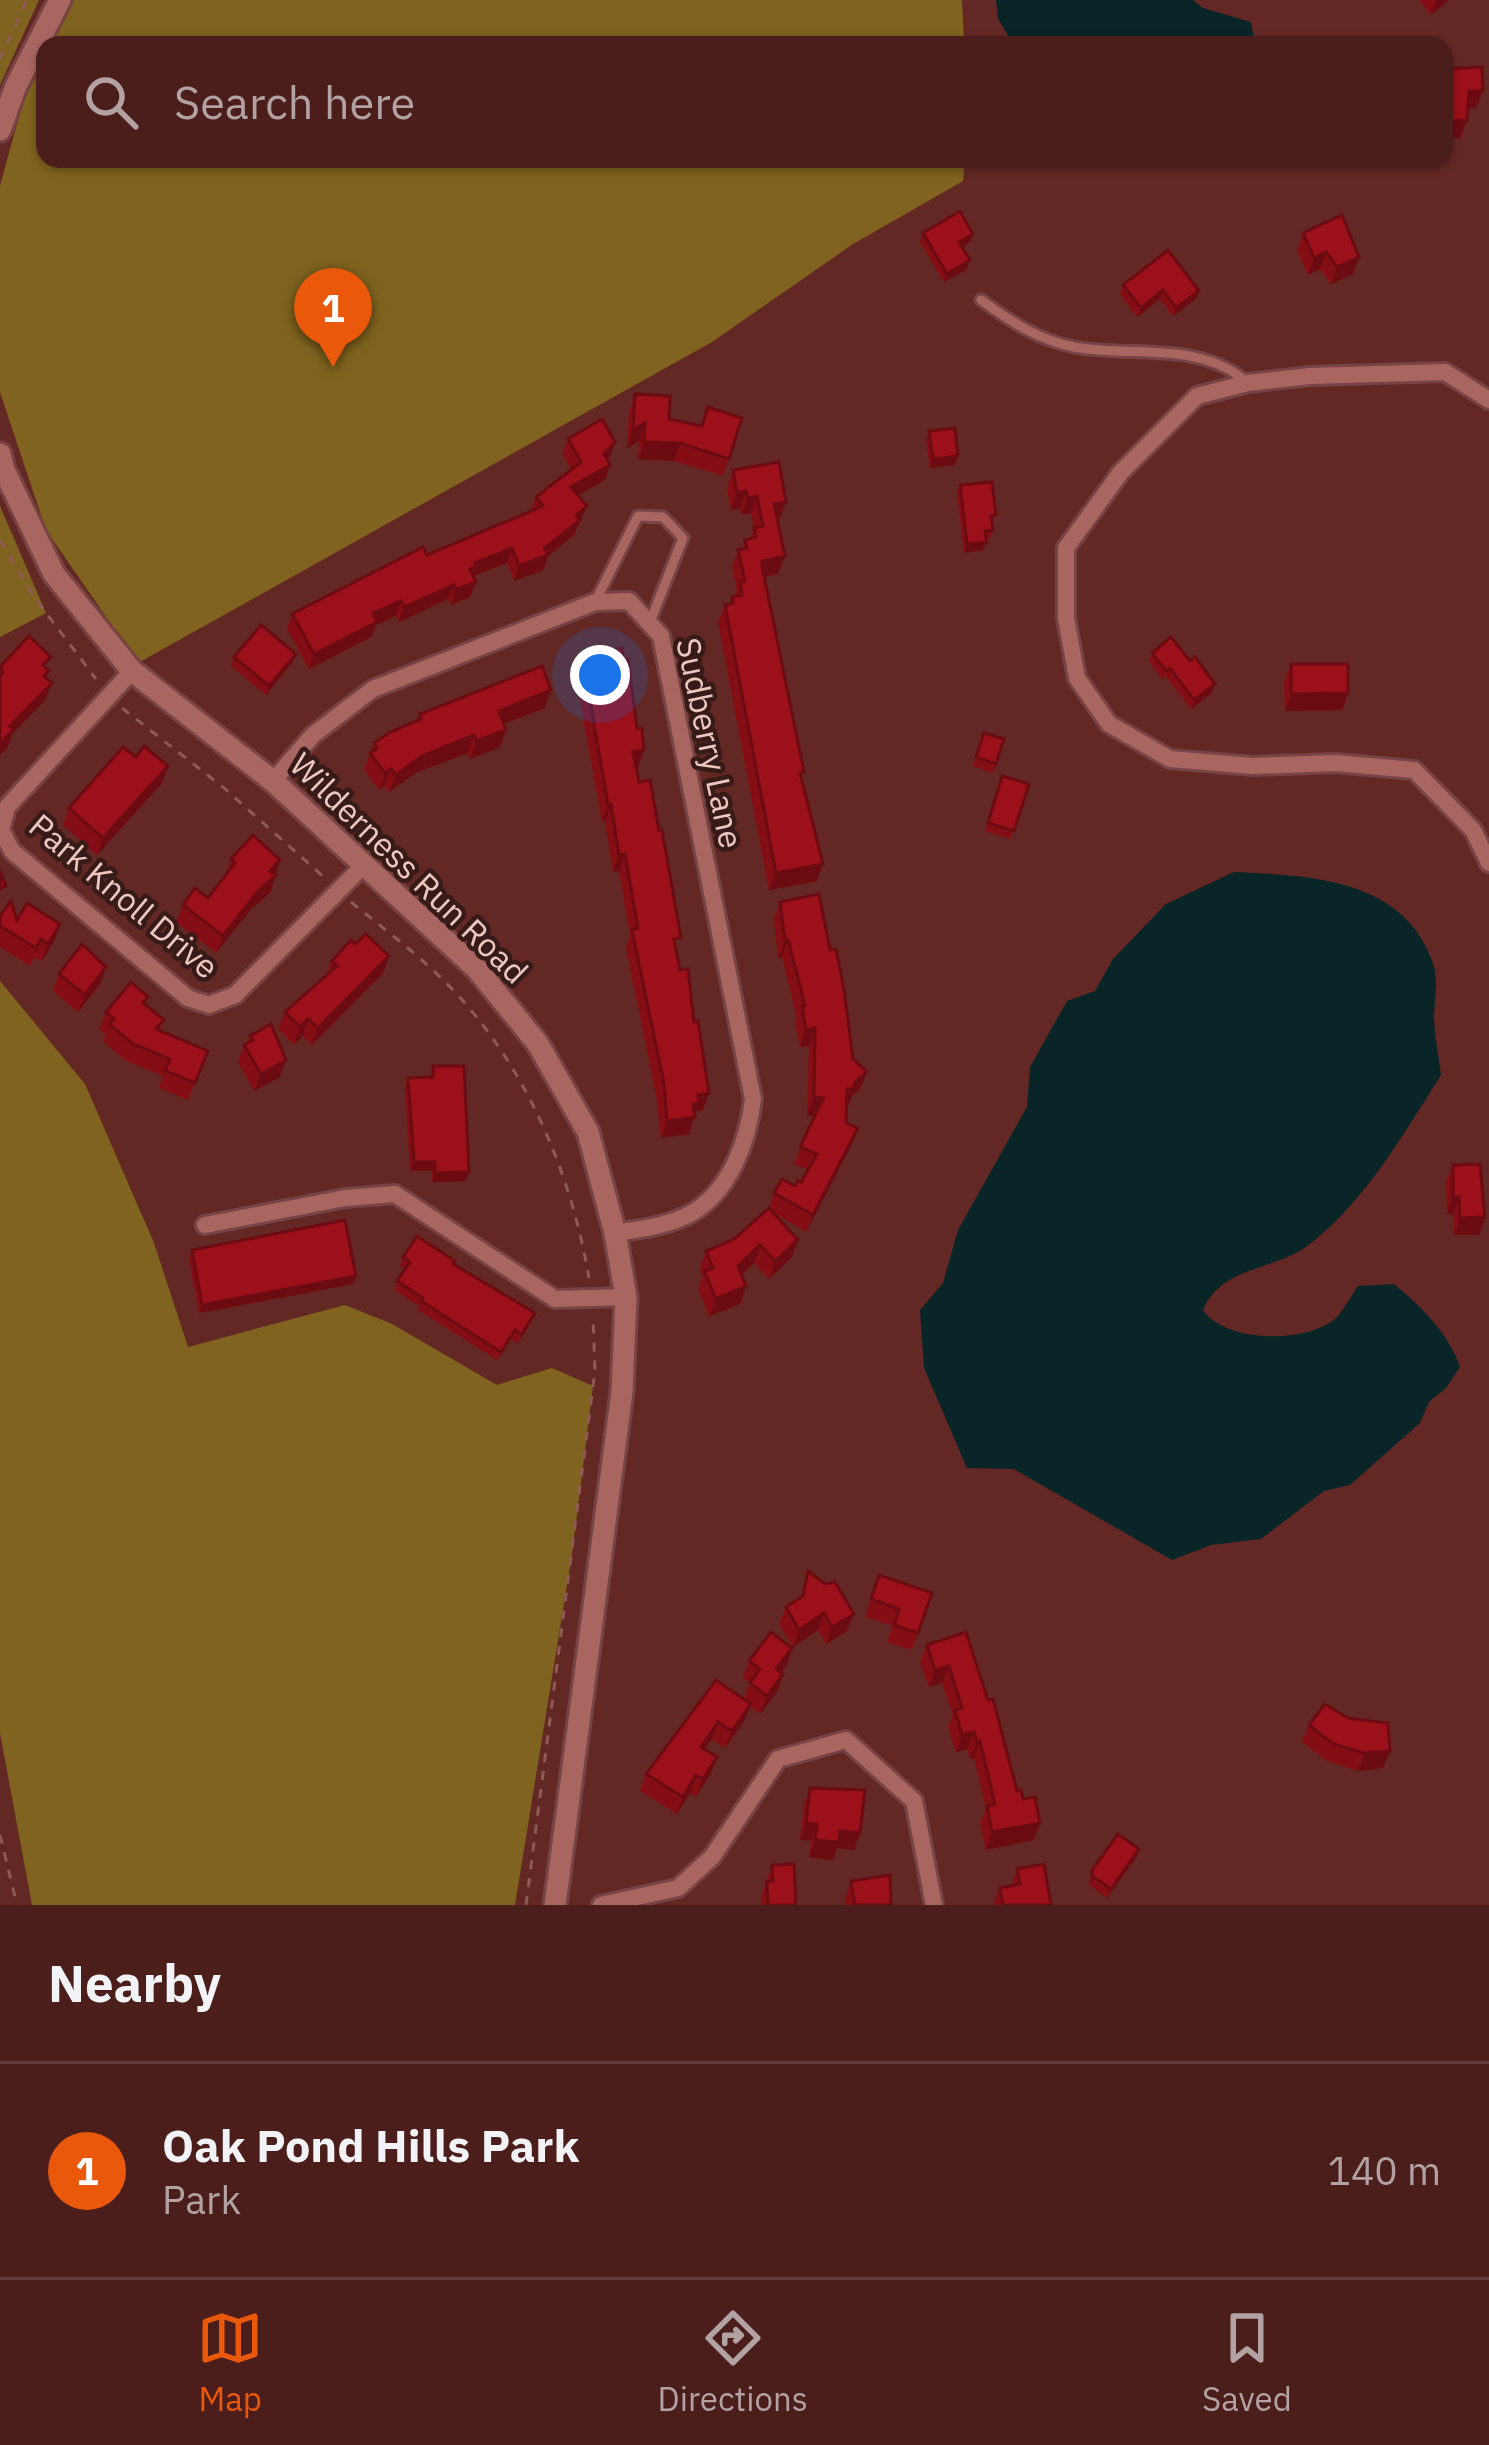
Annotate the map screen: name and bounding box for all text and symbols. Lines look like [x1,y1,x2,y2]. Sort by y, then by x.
search box [36,36,1453,168]
icon: search [78,69,144,135]
text: Search here [174,73,415,131]
pin: 1 [294,268,372,367]
street label: Sudberry Lane [667,634,754,852]
your location [570,645,630,705]
street label: Wilderness Run Road [281,743,538,992]
street label: Park Knoll Drive [21,804,228,987]
text: Nearby [48,1950,221,2016]
text: Oak Pond Hills Park [162,2116,579,2174]
text: 1 [75,2145,99,2196]
text: 140 m [1328,2145,1441,2196]
text: Park [162,2174,241,2225]
tab: Map [197,2305,263,2420]
tab: Directions [658,2305,808,2420]
tab: Saved [1202,2305,1292,2420]

